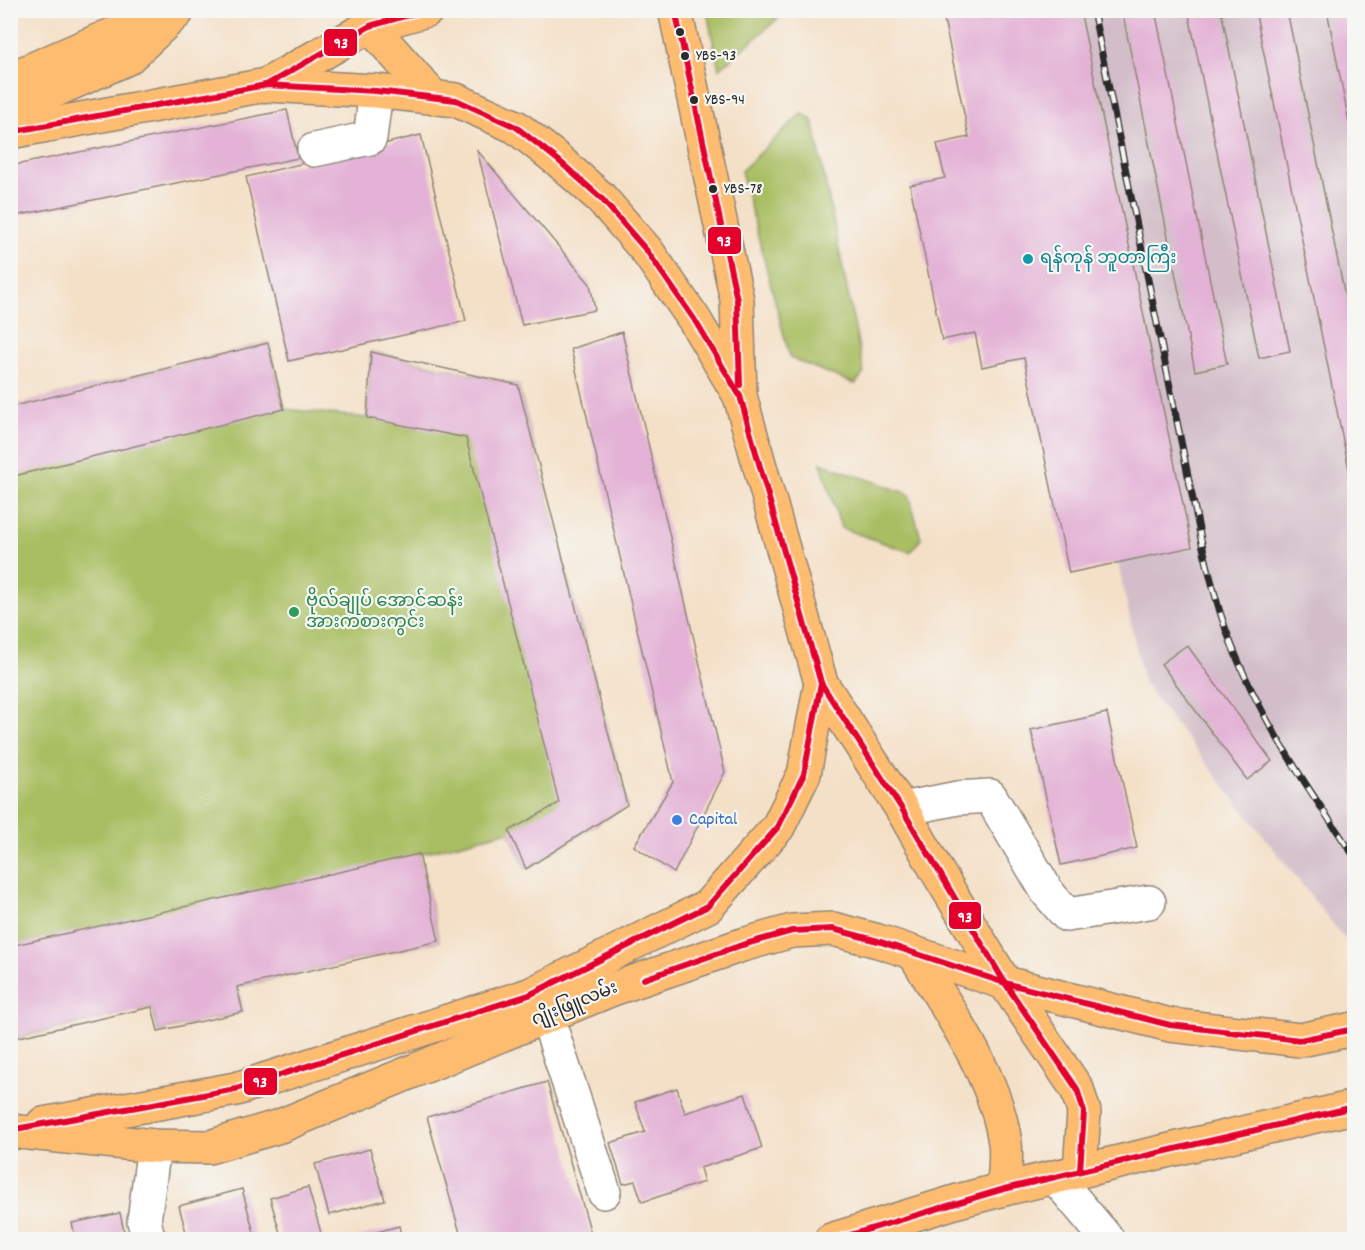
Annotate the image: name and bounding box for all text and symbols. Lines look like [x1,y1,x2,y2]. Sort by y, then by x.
unlabelled marker [674,26,686,38]
line badge: 93 [323,28,358,57]
text: 93 [334,33,348,56]
place label: YBS-93 [696,45,736,68]
marker: YBS-93 [679,50,691,62]
place label: YBS-94 [705,89,745,112]
marker: YBS-94 [688,94,700,106]
place label: YBS-78 [724,178,763,201]
marker: YBS-78 [707,183,719,195]
line badge: 93 [707,226,742,255]
text: 93 [717,231,731,254]
place label: ရန်ကုန် ဘူတာကြီး [1040,243,1177,272]
marker: ရန်ကုန် ဘူတာကြီး [1021,252,1035,266]
place label: ဗိုလ်ချုပ် အောင်ဆန်း အားကစားကွင်း [306,586,463,636]
marker: ဗိုလ်ချုပ် အောင်ဆန်း အားကစားကွင်း [287,605,301,619]
place label: Capital [689,808,738,833]
marker: Capital [670,813,684,827]
line badge: 93 [948,901,982,930]
text: 93 [958,907,972,930]
street label: ဂျိုးဖြူလမ်း [527,973,622,1034]
line badge: 93 [243,1067,278,1096]
text: 93 [253,1072,267,1095]

